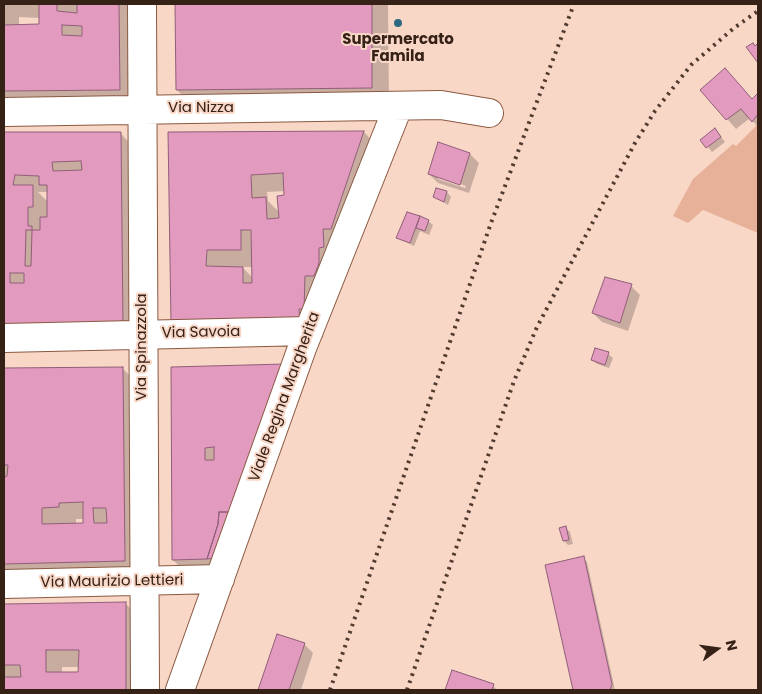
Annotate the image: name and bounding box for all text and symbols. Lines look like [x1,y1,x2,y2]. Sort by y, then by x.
marker: Supermercato Famila [392,17,404,29]
place label: Supermercato Famila [342,31,454,66]
street label: Via Nizza [168,99,234,117]
street label: Via Spinazzola [133,293,151,401]
street label: Viale Regina Margherita [246,310,324,484]
street label: Via Savoia [161,323,241,343]
street label: Via Maurizio Lettieri [40,572,184,592]
north arrow [692,624,742,674]
text: N [721,638,743,653]

